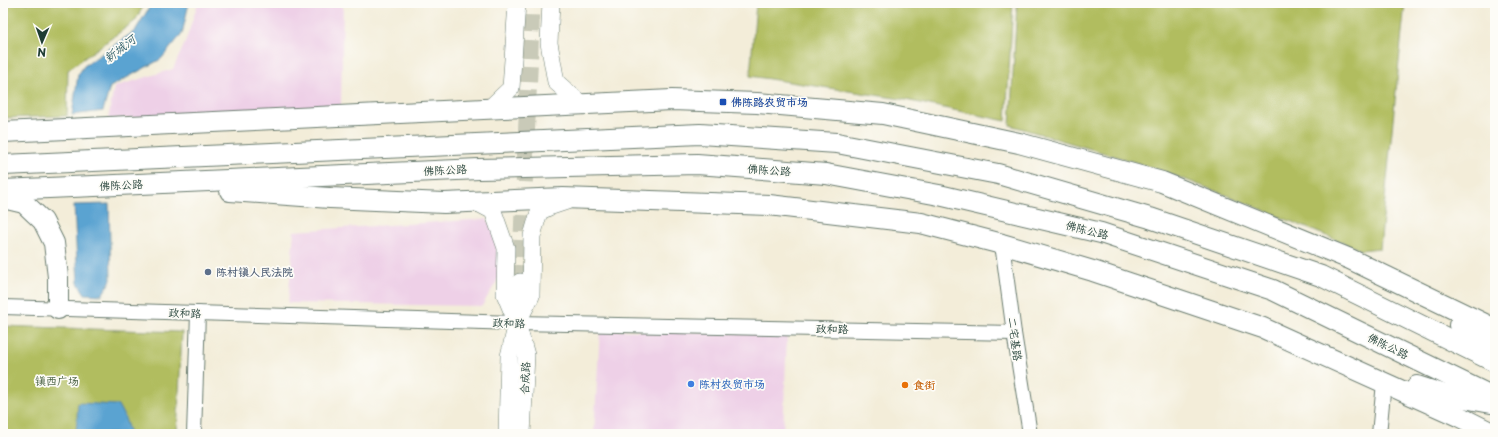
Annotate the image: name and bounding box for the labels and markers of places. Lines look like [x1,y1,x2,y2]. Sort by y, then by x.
place label: 佛陈路农贸市场 [731,93,808,110]
marker: 佛陈路农贸市场 [718,97,728,107]
place label: 陈村镇人民法院 [216,263,293,280]
marker: 陈村镇人民法院 [203,267,213,277]
place label: 陈村农贸市场 [699,375,765,392]
place label: 食街 [913,376,936,393]
marker: 陈村农贸市场 [686,379,696,389]
marker: 食街 [900,380,910,390]

